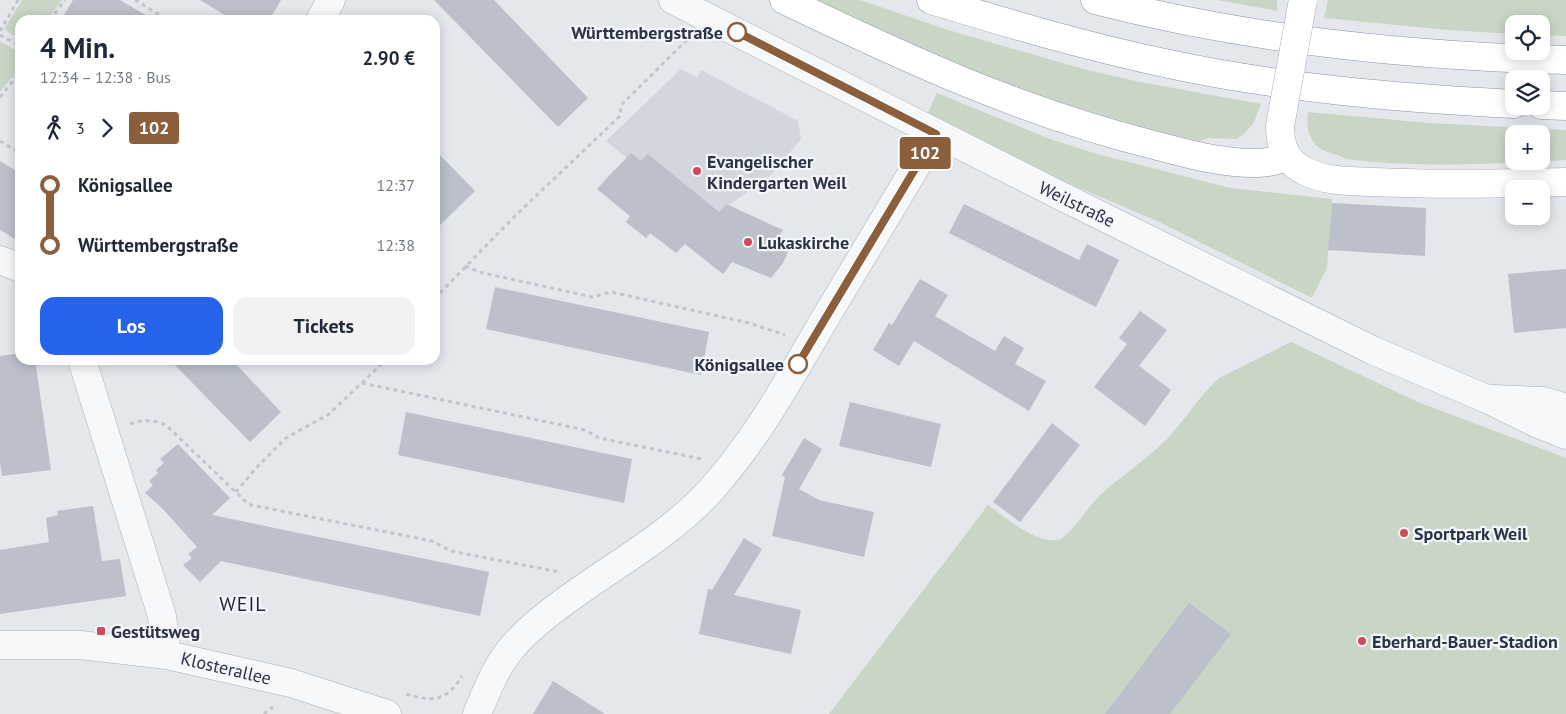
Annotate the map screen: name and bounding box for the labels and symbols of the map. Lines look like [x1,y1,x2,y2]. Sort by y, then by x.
place label: Württembergstraße [571,21,723,44]
marker: Württembergstraße [727,22,747,42]
line badge: 102 [896,137,954,169]
place label: Evangelischer Kindergarten Weil [707,150,847,194]
marker: Evangelischer Kindergarten Weil [691,165,703,177]
street label: Weilstraße [1035,176,1119,232]
place label: Lukaskirche [758,231,849,254]
marker: Lukaskirche [742,236,754,248]
place label: Königsallee [694,353,784,376]
marker: Königsallee [788,354,808,374]
place label: Sportpark Weil [1414,522,1528,545]
marker: Sportpark Weil [1398,527,1410,539]
district label: WEIL [219,591,267,617]
place label: Gestütsweg [111,620,200,643]
marker: Gestütsweg [95,625,107,637]
place label: Eberhard-Bauer-Stadion [1372,630,1558,653]
marker: Eberhard-Bauer-Stadion [1356,635,1368,647]
street label: Klosterallee [179,646,273,690]

